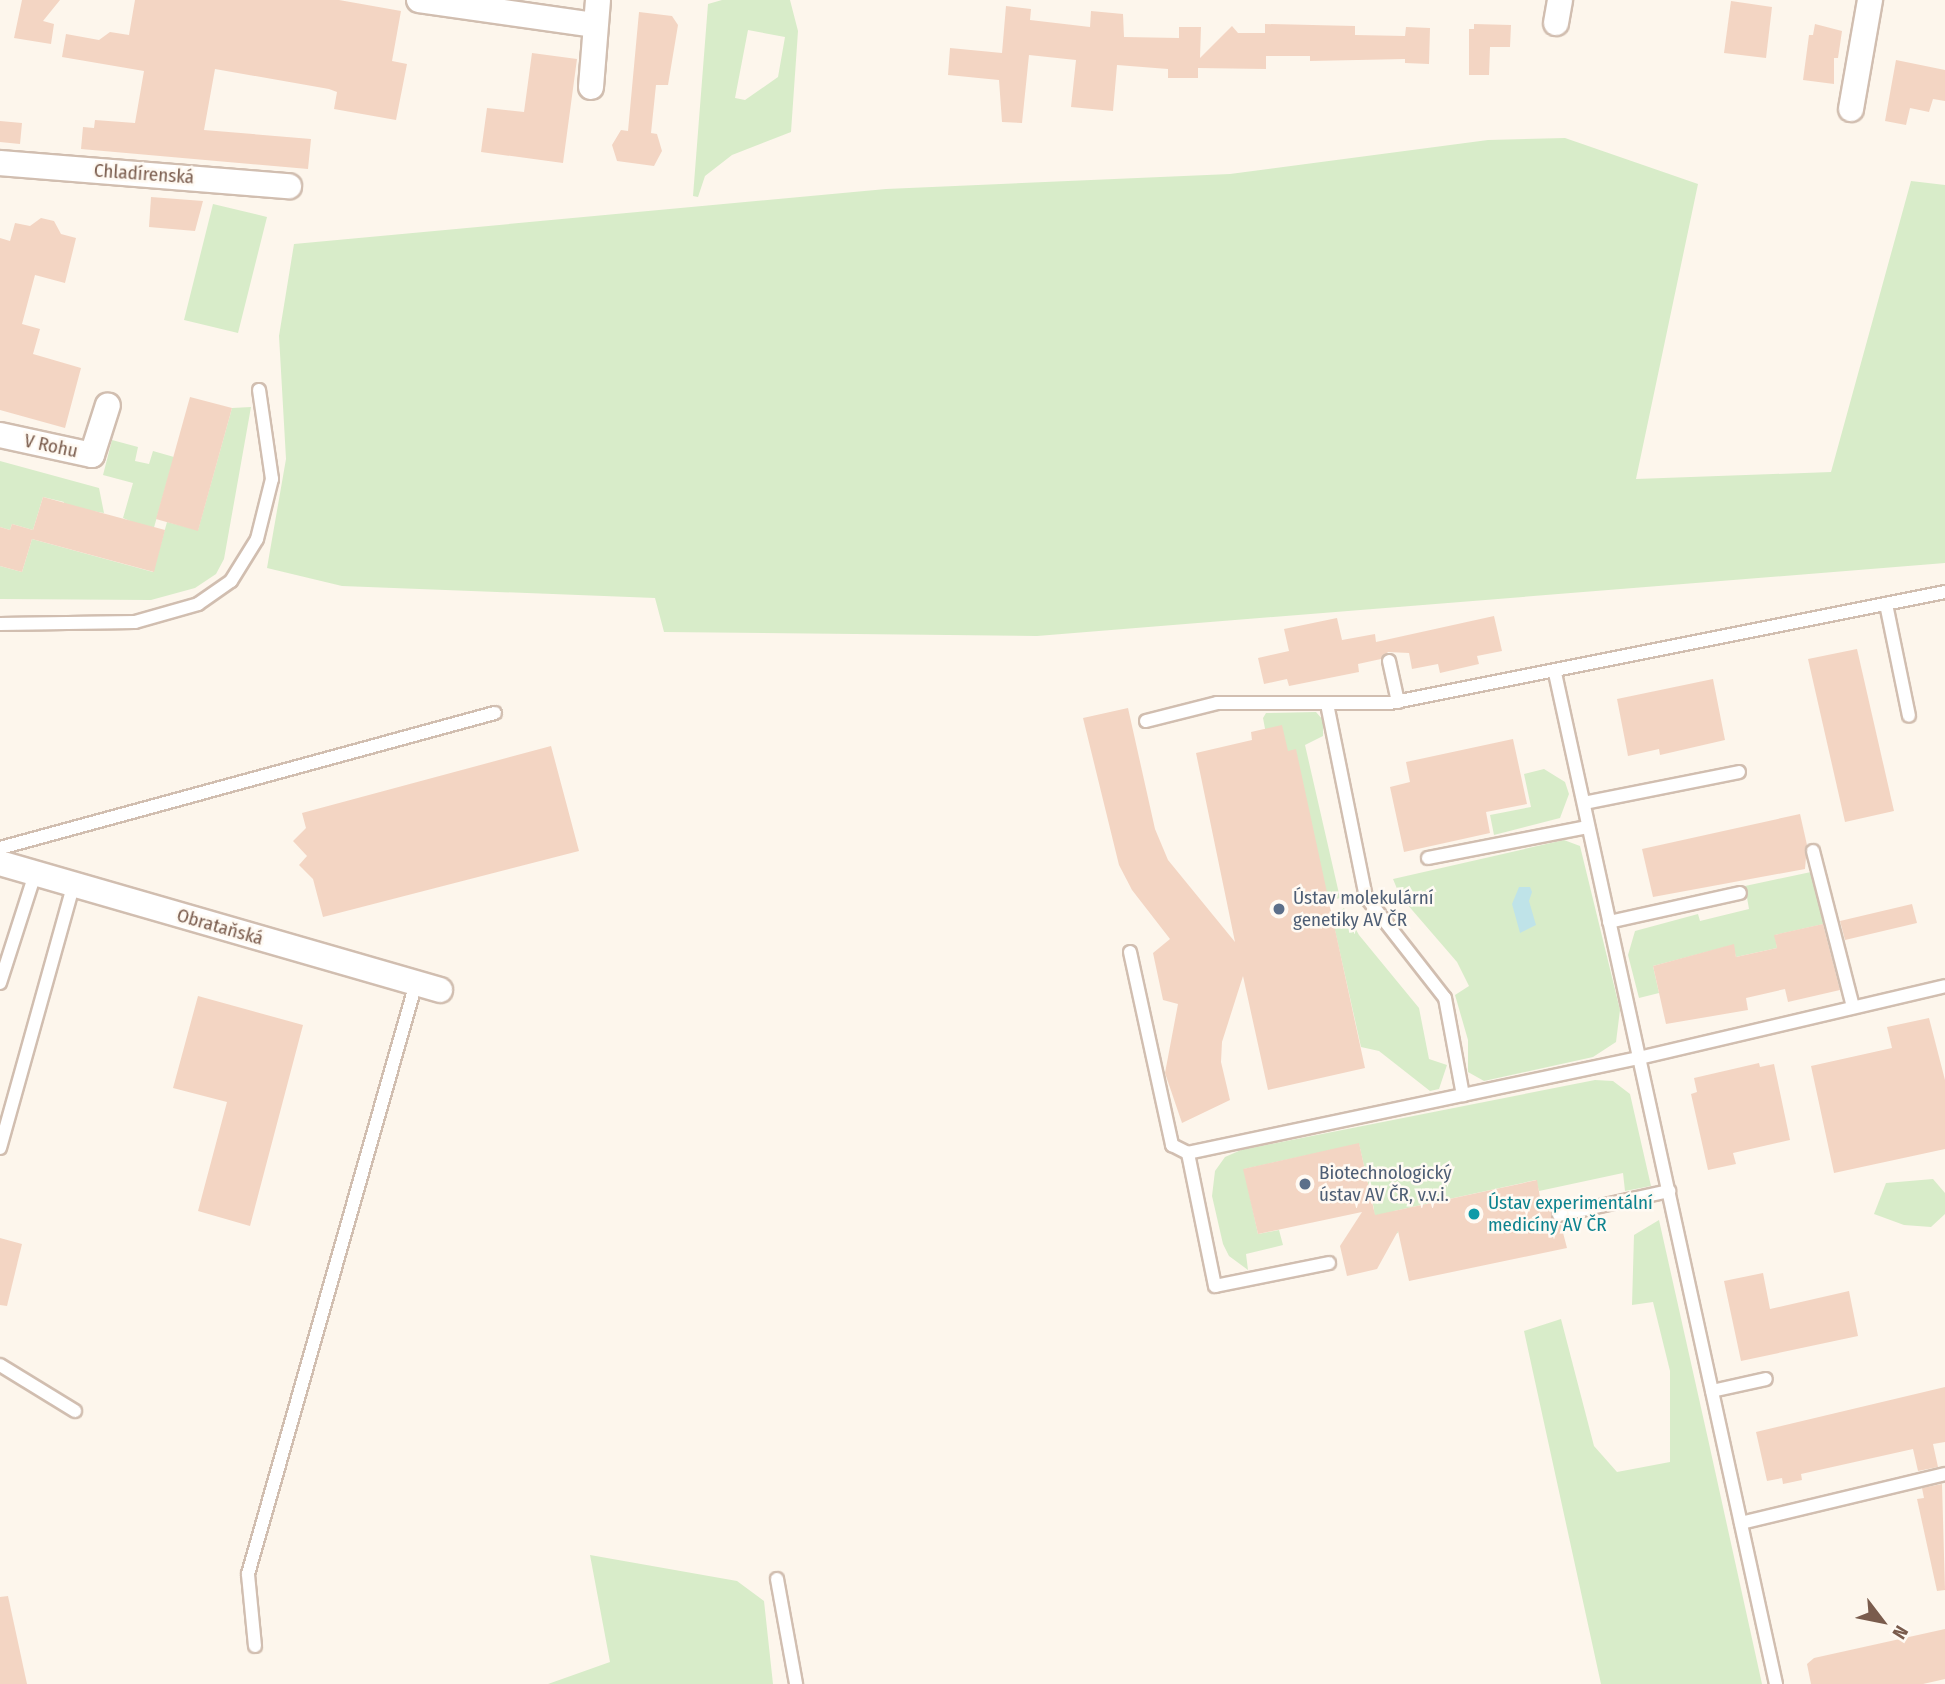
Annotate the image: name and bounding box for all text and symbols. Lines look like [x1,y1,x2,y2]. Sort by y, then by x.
street label: Chladírenská [93,159,195,189]
street label: V Rohu [22,429,80,463]
place label: Ústav molekulární genetiky AV ČR [1293,887,1433,931]
marker: Ústav molekulární genetiky AV ČR [1271,901,1287,917]
street label: Obrataňská [174,904,266,950]
place label: Biotechnologický ústav AV ČR, v.v.i. [1319,1162,1452,1206]
marker: Biotechnologický ústav AV ČR, v.v.i. [1297,1176,1313,1192]
place label: Ústav experimentální medicíny AV ČR [1488,1192,1653,1236]
marker: Ústav experimentální medicíny AV ČR [1466,1206,1482,1222]
north arrow [1847,1586,1917,1656]
text: N [1887,1621,1913,1643]

